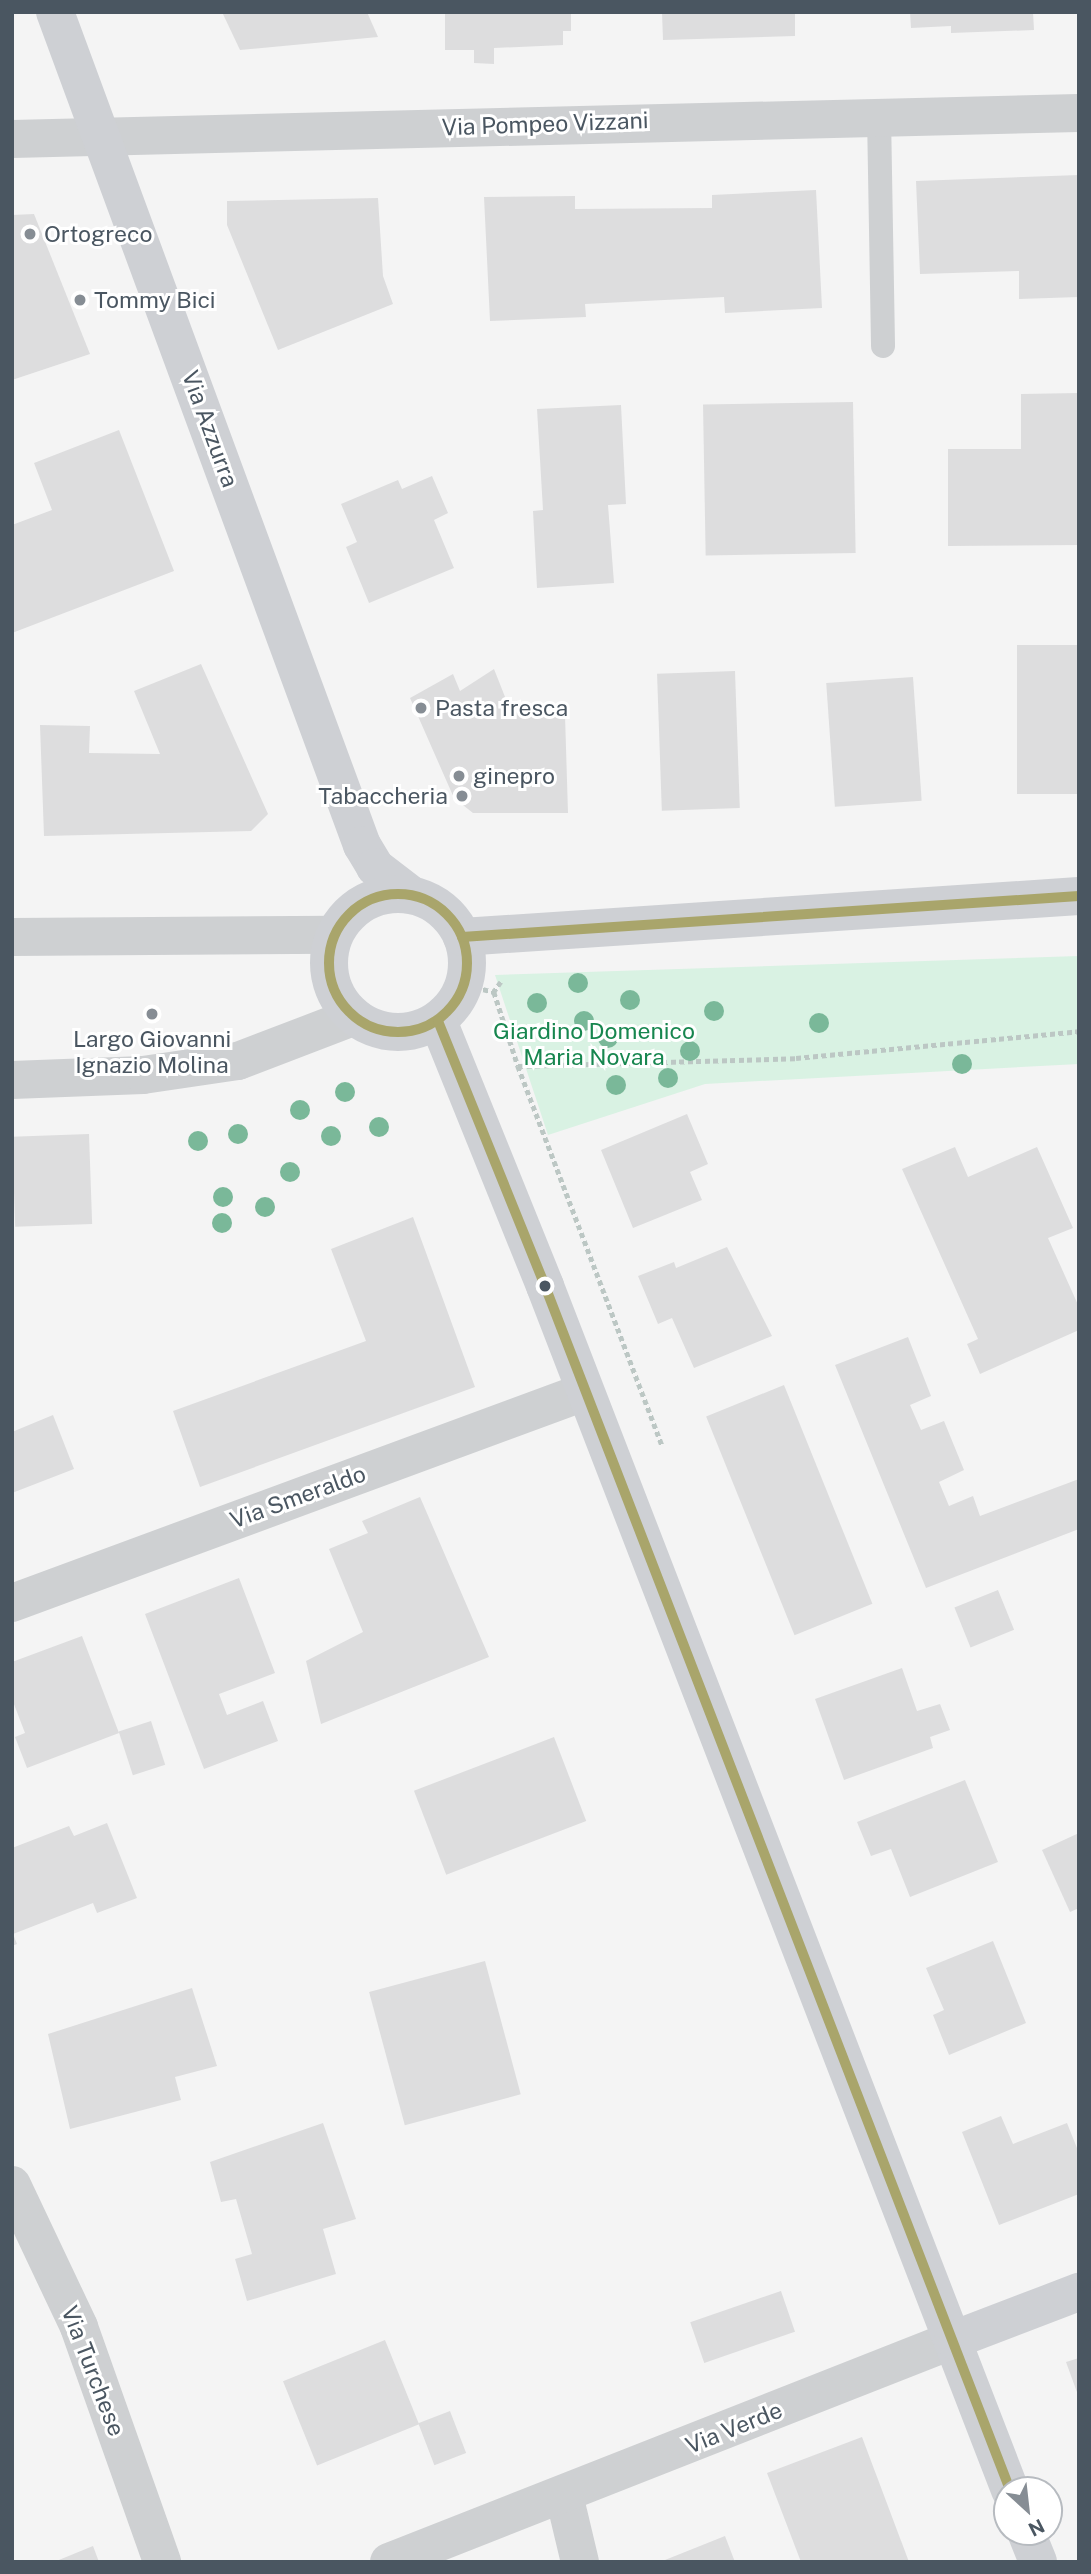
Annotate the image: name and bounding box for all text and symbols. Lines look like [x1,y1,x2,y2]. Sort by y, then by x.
street label: Via Pompeo Vizzani [441,107,649,141]
place label: Ortogreco [44,220,153,248]
marker: Ortogreco [22,226,38,242]
place label: Tommy Bici [94,286,216,314]
marker: Tommy Bici [72,292,88,308]
street label: Via Azzurra [176,367,244,491]
place label: Pasta fresca [435,694,568,722]
marker: Pasta fresca [413,700,429,716]
place label: ginepro [473,762,555,790]
marker: ginepro [451,768,467,784]
place label: Tabaccheria [318,782,448,810]
marker: Tabaccheria [454,788,470,804]
marker: Largo Giovanni Ignazio Molina [144,1006,160,1022]
park label: Giardino Domenico Maria Novara [493,1017,695,1071]
place label: Largo Giovanni Ignazio Molina [73,1025,231,1079]
unlabelled marker [538,1279,552,1293]
street label: Via Smeraldo [226,1460,370,1534]
street label: Via Turchese [56,2302,130,2440]
street label: Via Verde [681,2396,787,2460]
north arrow [993,2476,1063,2546]
text: N [1025,2515,1048,2541]

